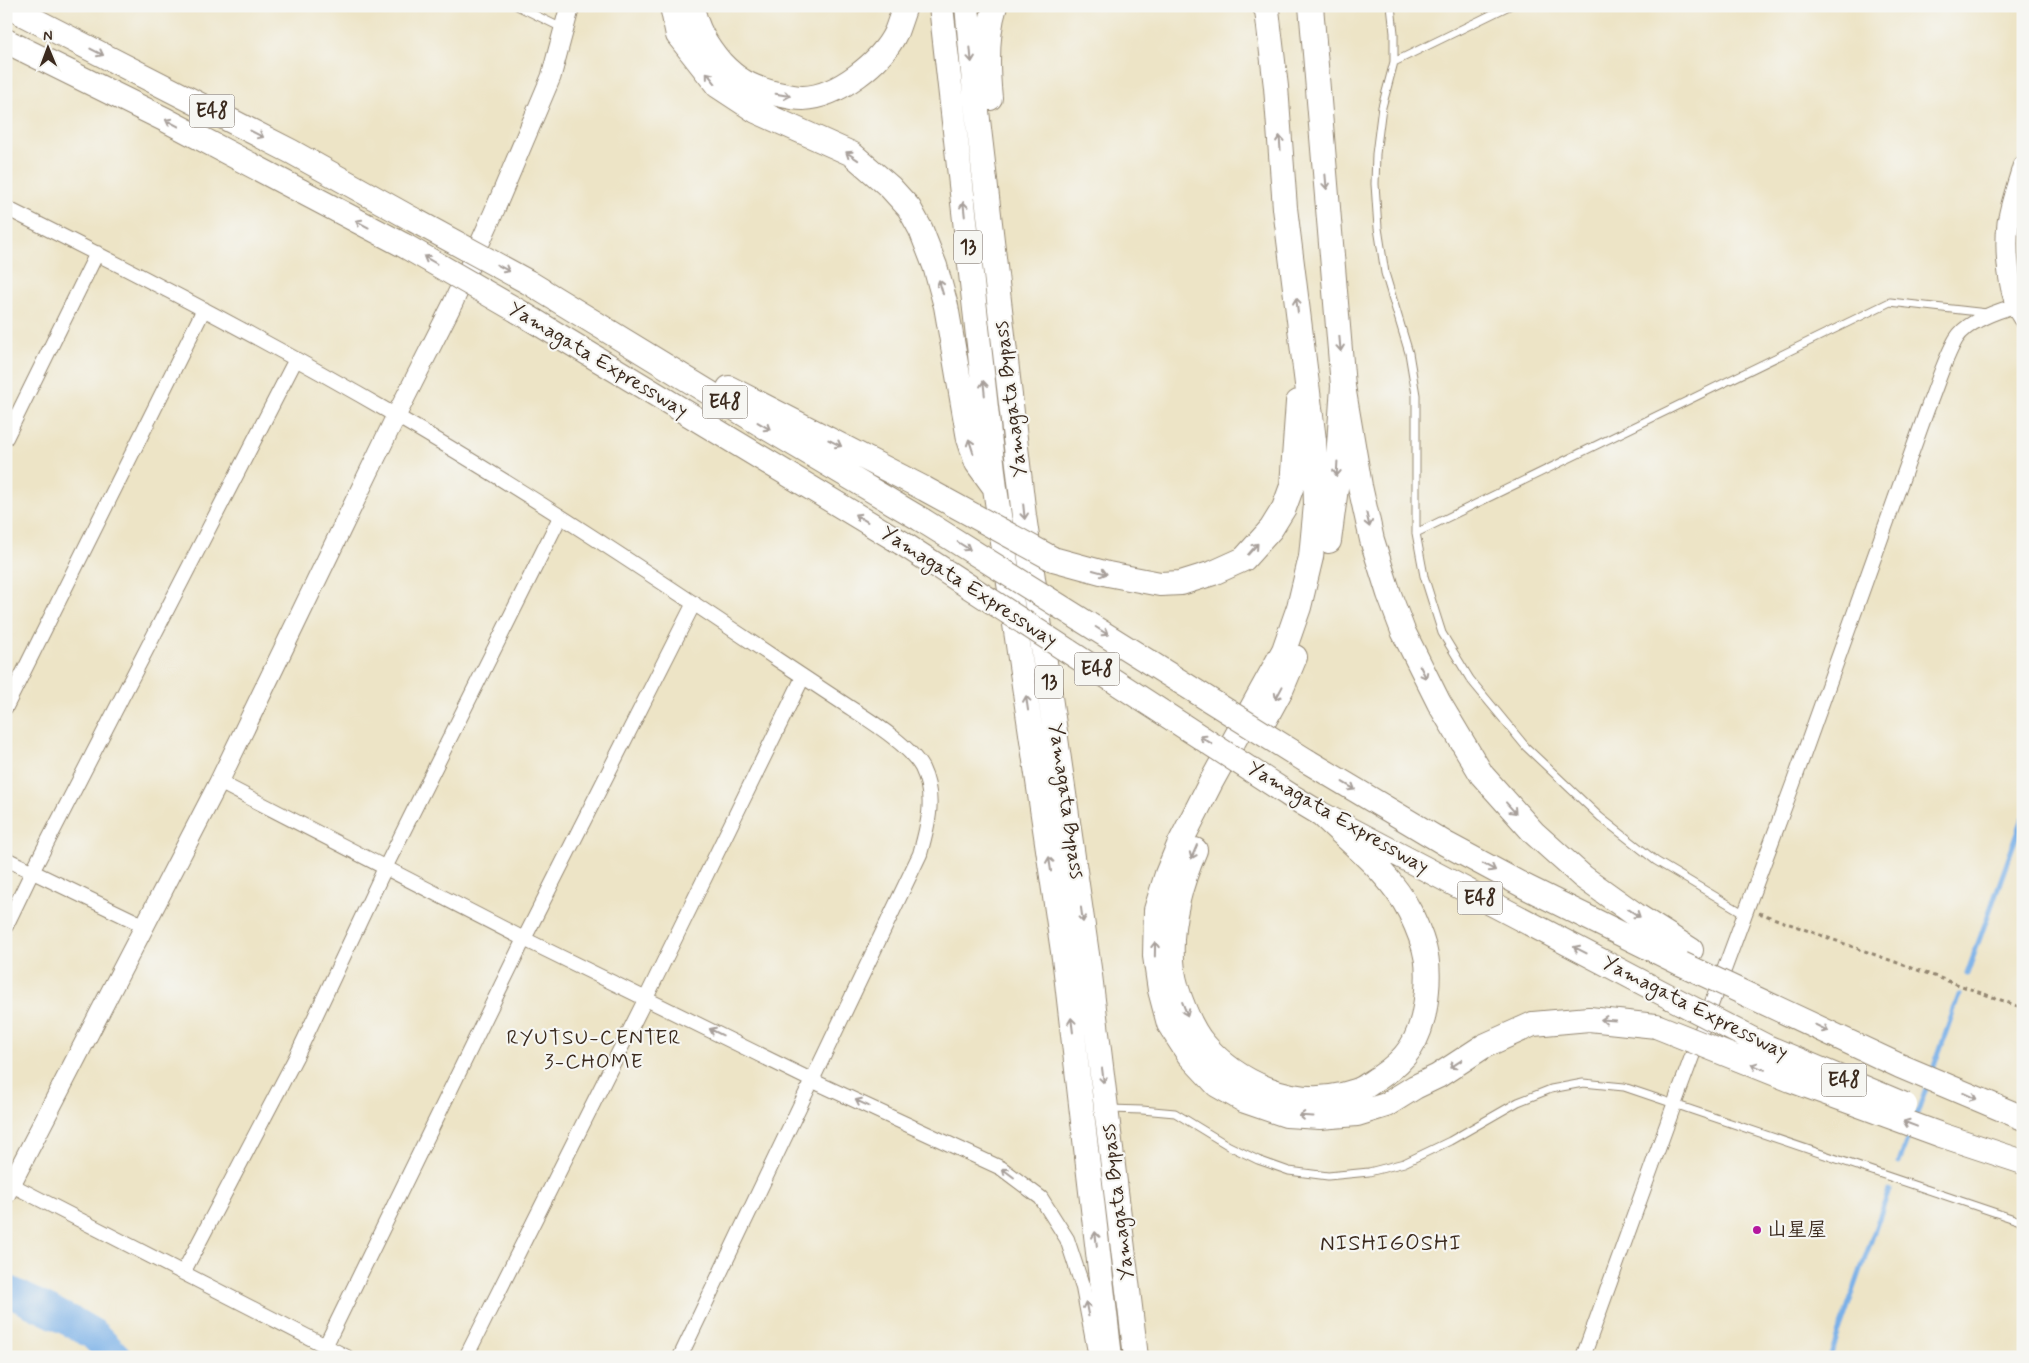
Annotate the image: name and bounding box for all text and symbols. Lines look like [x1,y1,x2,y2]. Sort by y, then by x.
north arrow [22,22,72,72]
text: N [43,27,53,45]
one-way arrow [966,47,976,63]
one-way arrow [89,48,104,57]
one-way arrow [706,72,717,85]
one-way arrow [774,90,790,100]
road number: E48 [190,94,234,128]
one-way arrow [165,118,180,128]
one-way arrow [250,129,265,139]
one-way arrow [1276,135,1285,151]
one-way arrow [846,151,860,161]
one-way arrow [1321,173,1331,189]
one-way arrow [959,201,969,217]
one-way arrow [355,219,370,229]
road number: 13 [954,230,982,264]
one-way arrow [423,255,438,265]
one-way arrow [495,264,510,273]
one-way arrow [935,279,945,295]
street label: Yamagata Expressway [503,296,693,425]
one-way arrow [1292,297,1302,313]
street label: Yamagata Bypass [988,319,1035,479]
one-way arrow [1335,335,1345,351]
one-way arrow [979,380,989,396]
road number: E48 [702,386,748,418]
one-way arrow [756,422,770,432]
one-way arrow [827,439,842,448]
one-way arrow [966,439,976,455]
one-way arrow [1332,461,1341,477]
one-way arrow [1019,503,1028,519]
one-way arrow [1363,511,1373,527]
one-way arrow [854,512,868,522]
street label: Yamagata Expressway [875,520,1062,655]
one-way arrow [956,541,970,551]
one-way arrow [1247,543,1258,556]
one-way arrow [1092,568,1108,577]
one-way arrow [1095,627,1109,637]
road number: E48 [1074,652,1120,686]
one-way arrow [1419,664,1428,679]
road number: 13 [1035,666,1063,699]
one-way arrow [1274,685,1283,700]
one-way arrow [1022,696,1032,712]
street label: Yamagata Bypass [1041,721,1090,881]
one-way arrow [1199,735,1213,746]
street label: Yamagata Expressway [1242,755,1434,882]
one-way arrow [1341,781,1355,791]
one-way arrow [1505,801,1517,814]
one-way arrow [1189,844,1198,859]
one-way arrow [1045,856,1055,872]
one-way arrow [1481,863,1496,872]
road number: E48 [1458,881,1502,914]
one-way arrow [1077,907,1087,923]
one-way arrow [1627,908,1641,918]
one-way arrow [1150,941,1160,958]
one-way arrow [1573,945,1588,954]
street label: Yamagata Expressway [1597,949,1792,1067]
one-way arrow [1181,1001,1190,1016]
one-way arrow [1600,1016,1616,1025]
one-way arrow [1067,1017,1077,1033]
district label: RYUTSU-CENTER 3-CHOME [506,1024,682,1076]
one-way arrow [1814,1024,1829,1033]
one-way arrow [708,1027,723,1037]
one-way arrow [1449,1060,1463,1070]
one-way arrow [1751,1061,1766,1071]
road number: E48 [1822,1064,1866,1096]
one-way arrow [1098,1068,1108,1084]
one-way arrow [1962,1092,1977,1102]
one-way arrow [855,1098,870,1107]
one-way arrow [1298,1112,1314,1121]
one-way arrow [1903,1119,1918,1128]
street label: Yamagata Bypass [1095,1122,1142,1282]
one-way arrow [1001,1168,1015,1178]
place label: 山星屋 [1767,1217,1827,1244]
marker: 山星屋 [1751,1224,1763,1236]
district label: NISHIGOSHI [1320,1230,1462,1258]
one-way arrow [1091,1231,1101,1247]
one-way arrow [1082,1301,1092,1317]

